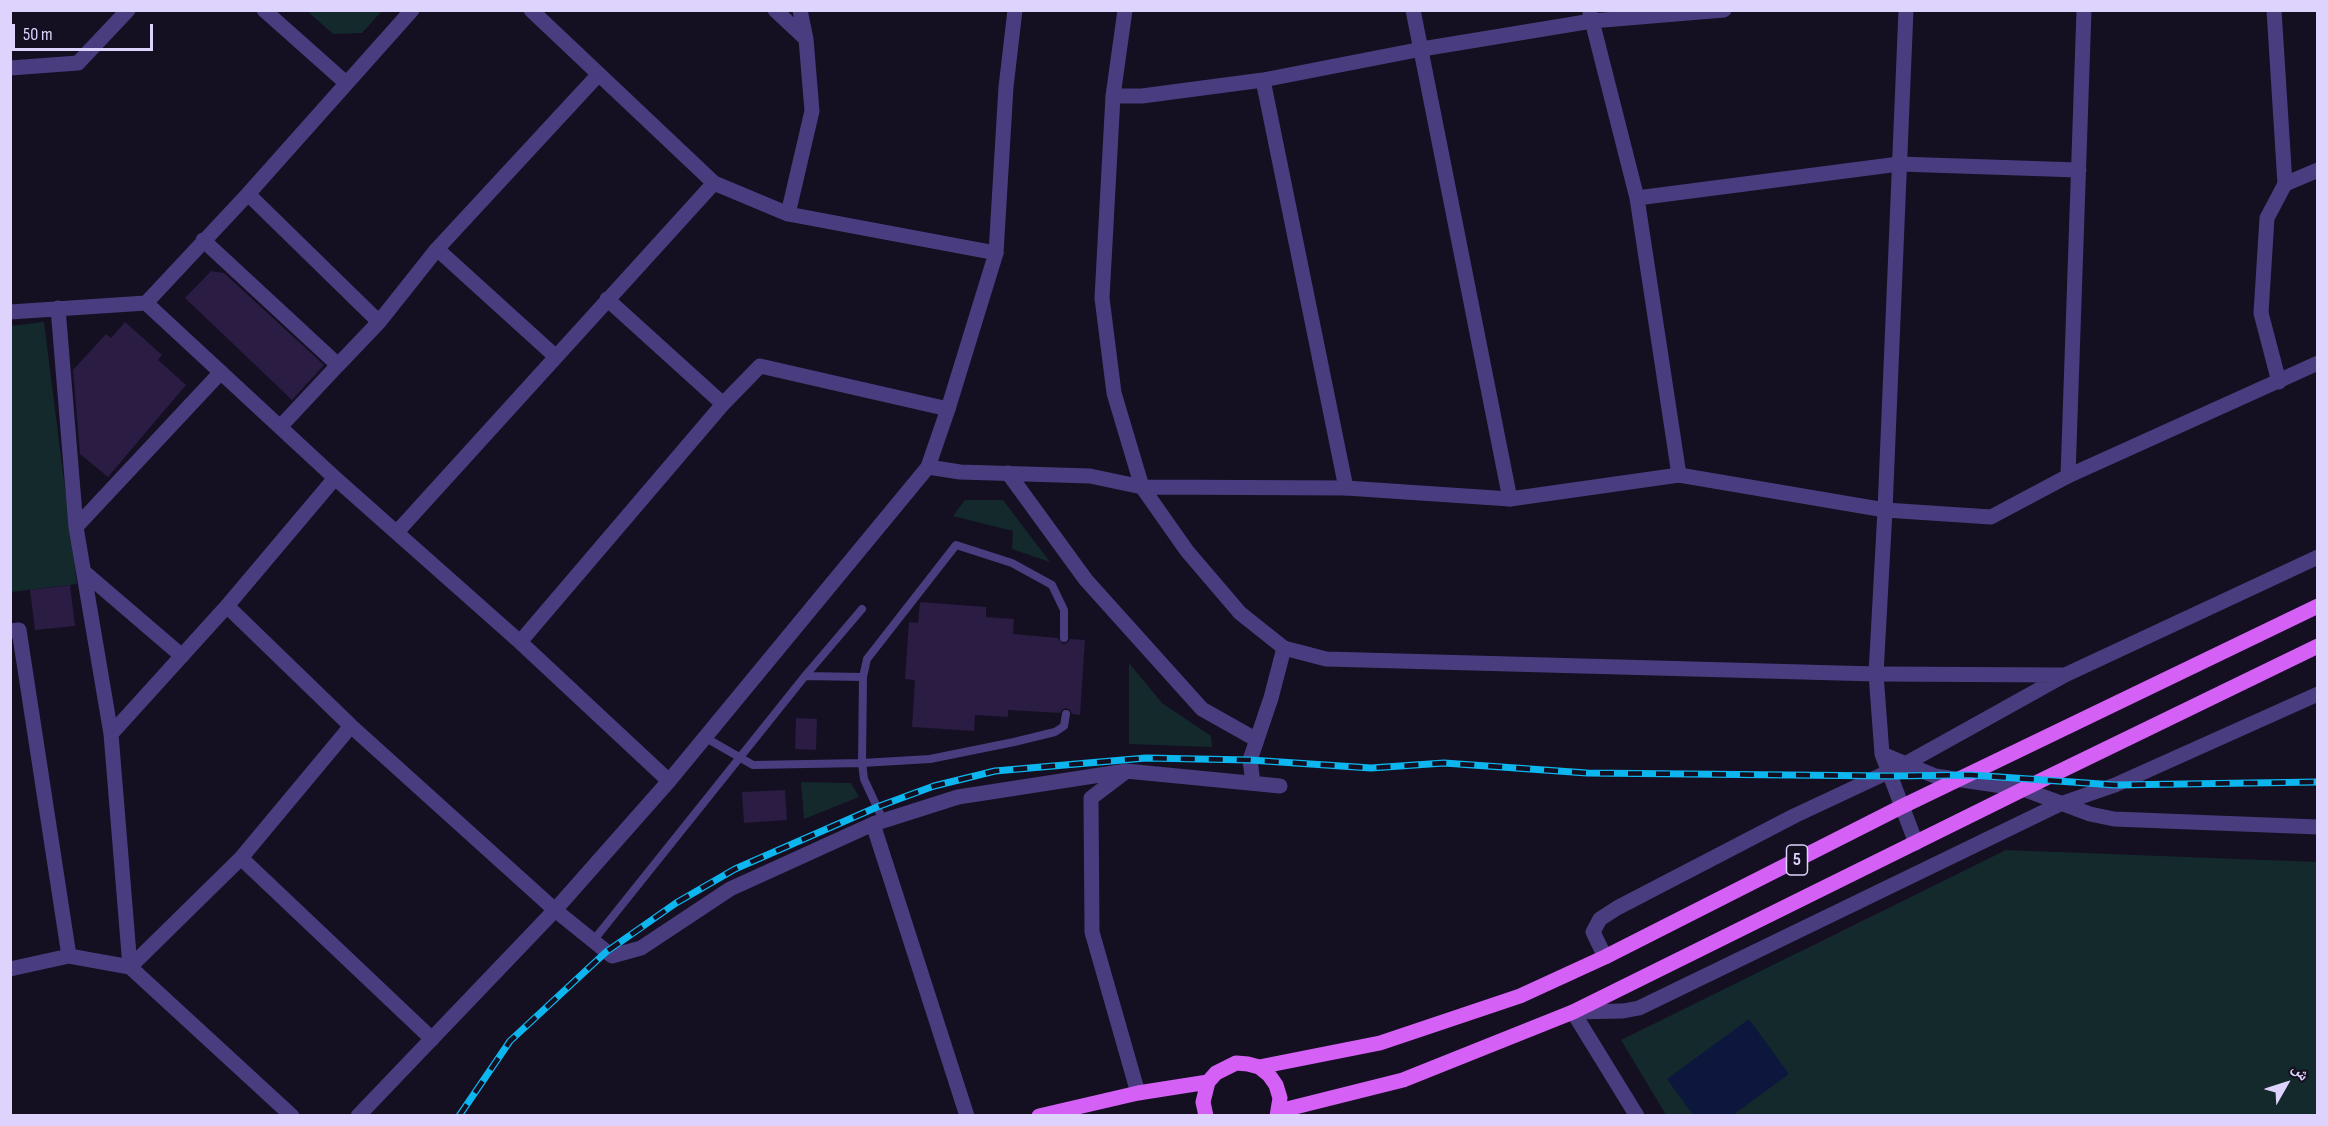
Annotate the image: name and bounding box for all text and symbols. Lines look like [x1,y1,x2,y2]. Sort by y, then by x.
scale bar [15,12,156,50]
text: 50 m [23,24,53,45]
road number: 5 [1786,845,1808,875]
north arrow [2256,1054,2316,1114]
text: ش [2288,1060,2313,1085]

